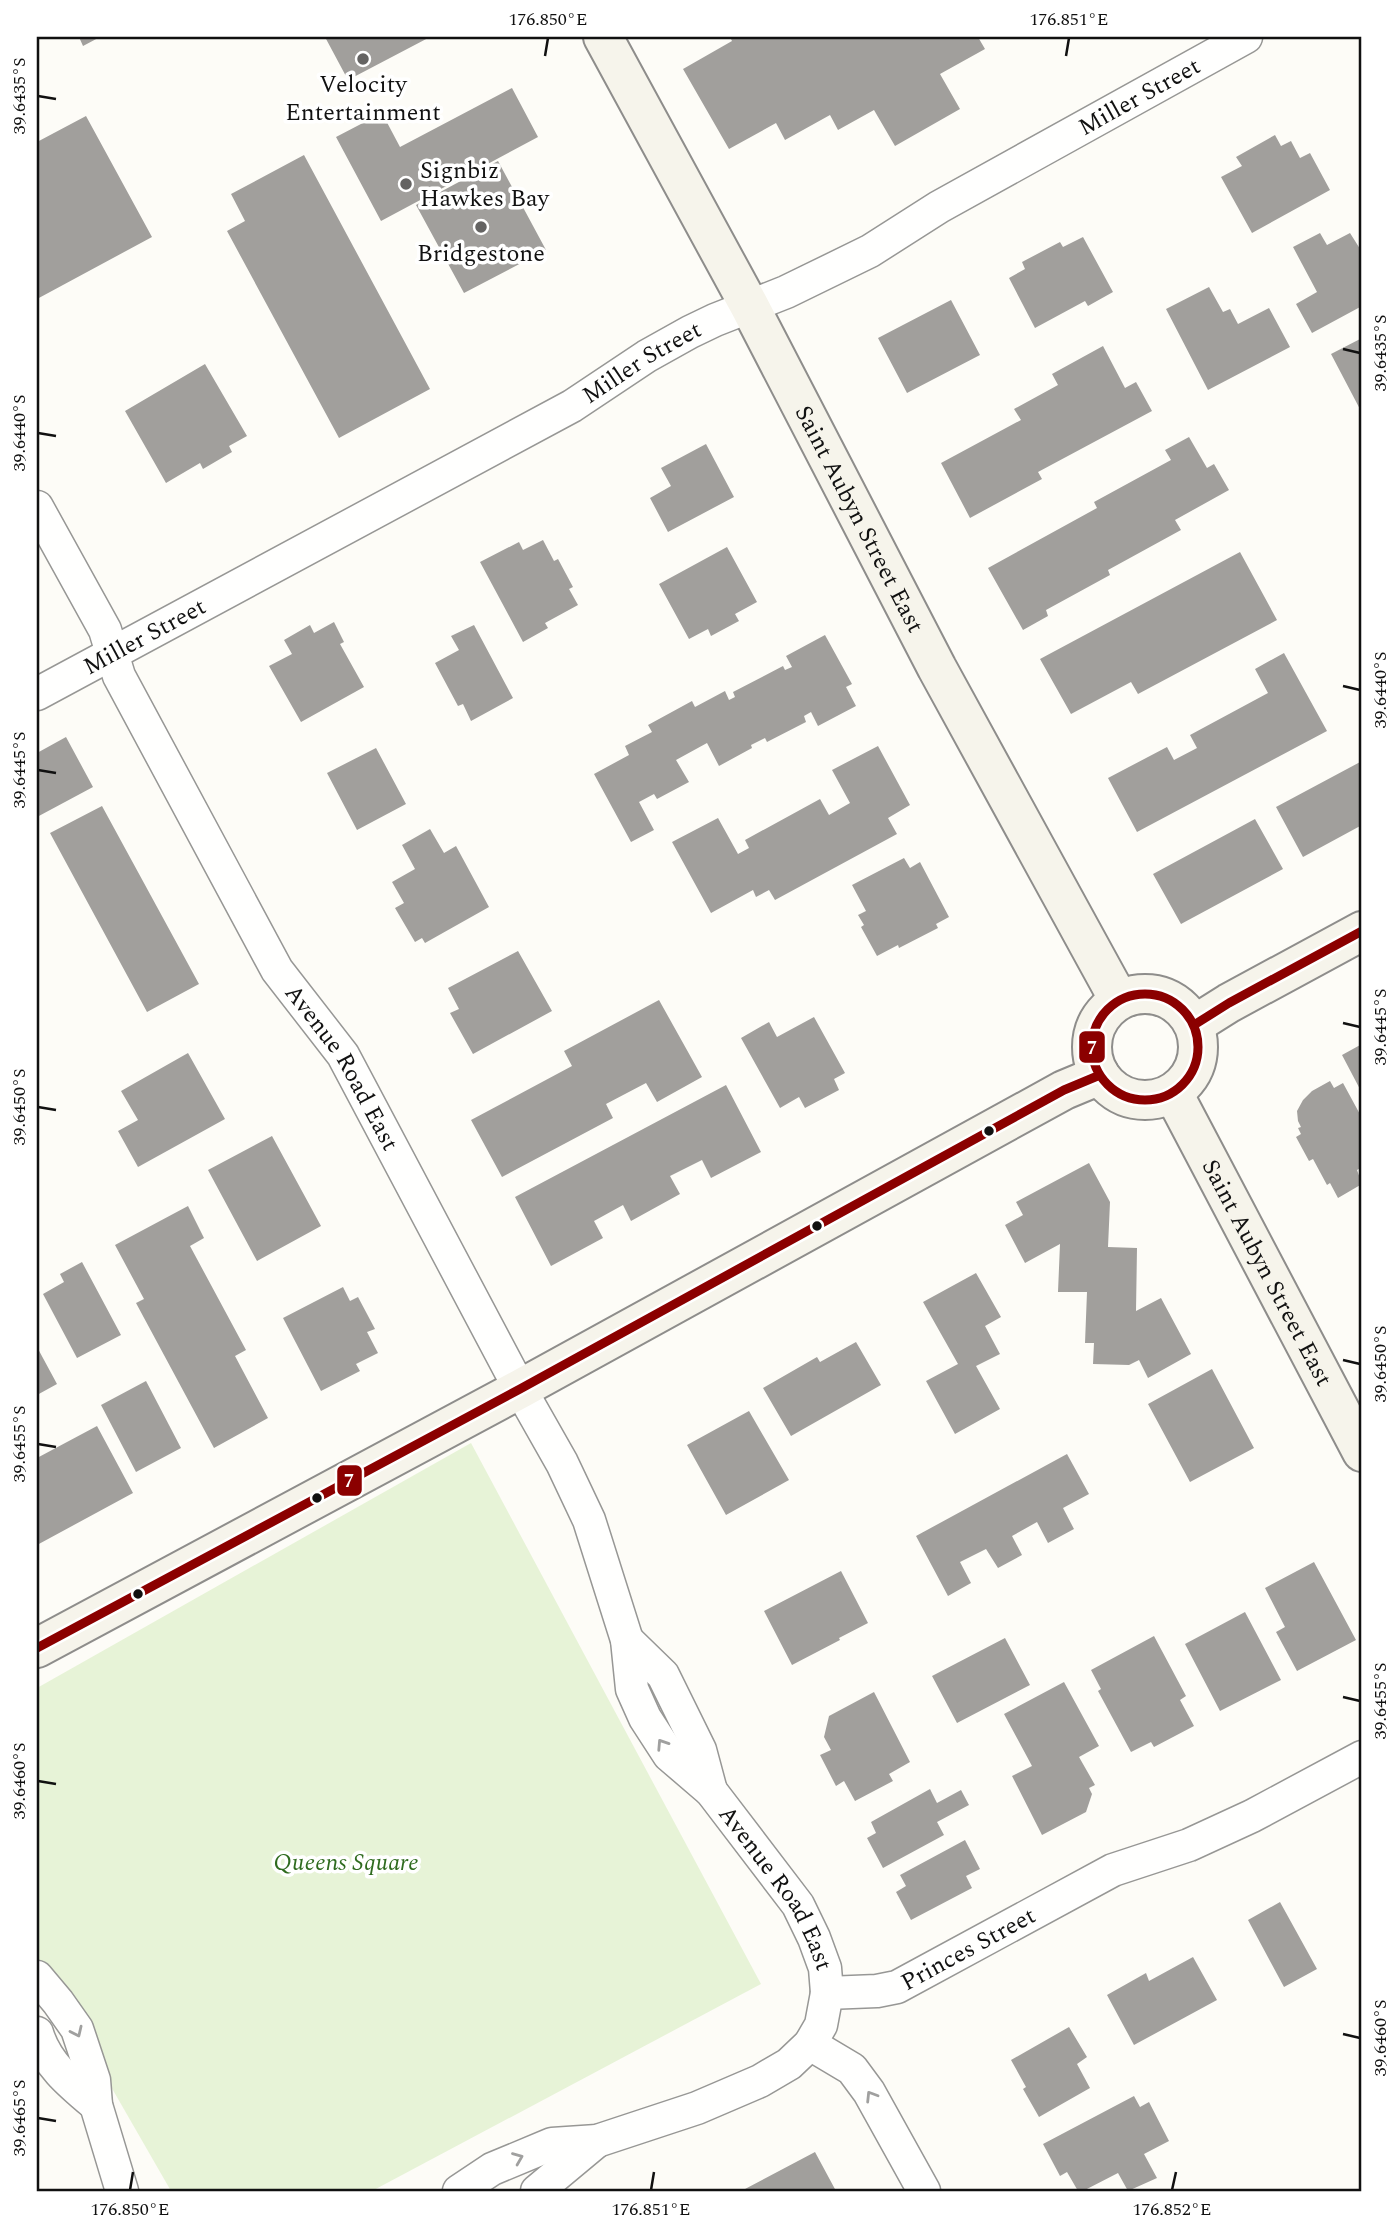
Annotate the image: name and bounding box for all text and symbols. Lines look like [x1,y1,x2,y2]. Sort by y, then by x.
text: 176.850°E [508,6,588,33]
text: 176.851°E [1029,6,1109,33]
street label: Miller Street [1072,49,1207,146]
marker: Velocity Entertainment [355,51,371,67]
text: 39.6435°S [6,57,33,135]
place label: Velocity Entertainment [285,67,441,131]
place label: Signbiz Hawkes Bay [420,153,551,217]
marker: Signbiz Hawkes Bay [398,176,414,192]
marker: Bridgestone [473,219,489,235]
place label: Bridgestone [417,236,545,272]
street label: Miller Street [575,312,708,413]
text: 39.6435°S [1367,314,1394,392]
text: 39.6440°S [6,394,33,472]
street label: Saint Aubyn Street East [785,399,933,639]
street label: Miller Street [77,589,213,685]
text: 39.6440°S [1367,651,1394,729]
text: 39.6445°S [6,731,33,809]
street label: Avenue Road East [275,977,408,1157]
text: 39.6445°S [1367,988,1394,1066]
line badge: 7 [1078,1030,1106,1064]
text: 7 [1087,1034,1097,1063]
text: 39.6450°S [6,1068,33,1146]
unlabelled marker [982,1124,996,1138]
street label: Saint Aubyn Street East [1192,1153,1341,1393]
unlabelled marker [810,1219,824,1233]
text: 39.6450°S [1367,1325,1394,1403]
text: 39.6455°S [6,1405,33,1483]
line badge: 7 [336,1464,363,1497]
text: 7 [344,1467,354,1496]
unlabelled marker [310,1491,324,1505]
unlabelled marker [131,1587,145,1601]
text: 39.6455°S [1367,1662,1394,1740]
one-way arrow [658,1739,670,1752]
text: 39.6460°S [6,1742,33,1820]
street label: Avenue Road East [709,1798,841,1976]
park label: Queens Square [273,1845,419,1881]
street label: Princes Street [895,1898,1042,2001]
text: 39.6460°S [1367,1999,1394,2077]
one-way arrow [68,2025,82,2037]
text: 39.6465°S [6,2079,33,2157]
one-way arrow [866,2090,879,2103]
one-way arrow [511,2152,523,2166]
text: 176.850°E [90,2196,170,2223]
text: 176.851°E [611,2196,691,2223]
text: 176.852°E [1132,2196,1212,2223]

